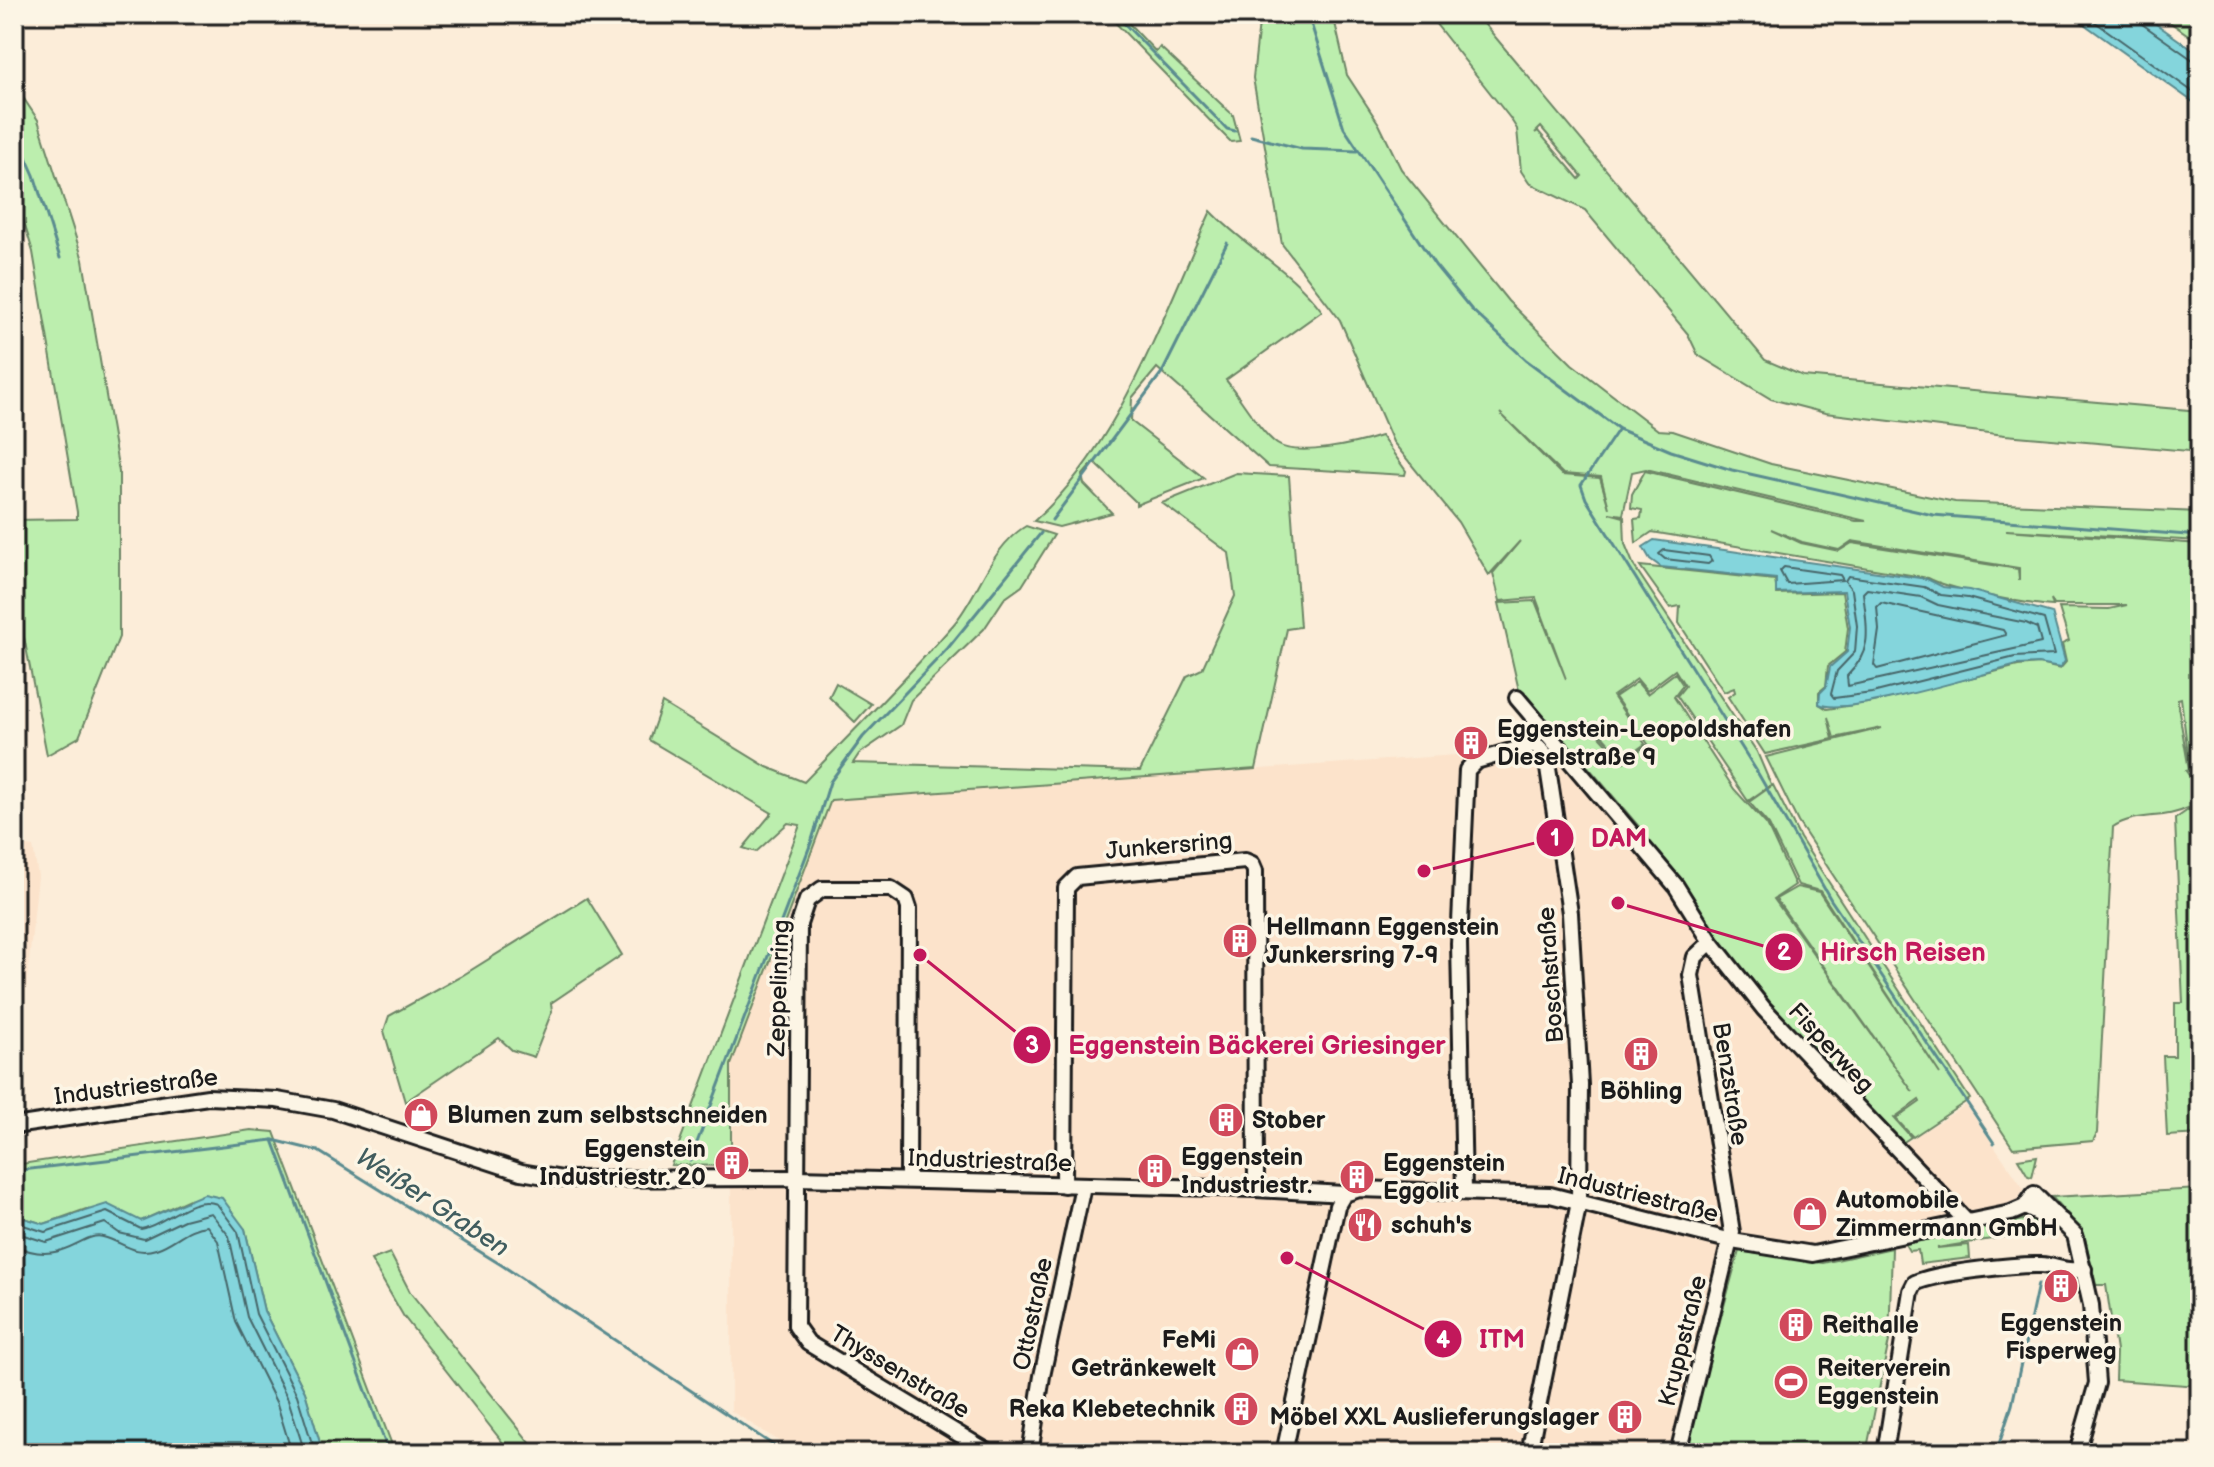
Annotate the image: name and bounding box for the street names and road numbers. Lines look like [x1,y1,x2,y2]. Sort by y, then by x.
street label: Junkersring [1104,826,1234,866]
street label: Boschstraße [1532,906,1570,1044]
street label: Zeppelinring [762,919,796,1058]
street label: Fisperweg [1782,997,1880,1099]
street label: Benzstraße [1706,1020,1754,1148]
street label: Industriestraße [53,1063,219,1111]
street label: Industriestraße [907,1144,1073,1178]
street label: Industriestraße [1555,1161,1721,1229]
street label: Ottostraße [1007,1255,1059,1373]
street label: Kruppstraße [1653,1272,1713,1410]
street label: Thyssenstraße [825,1319,975,1425]

